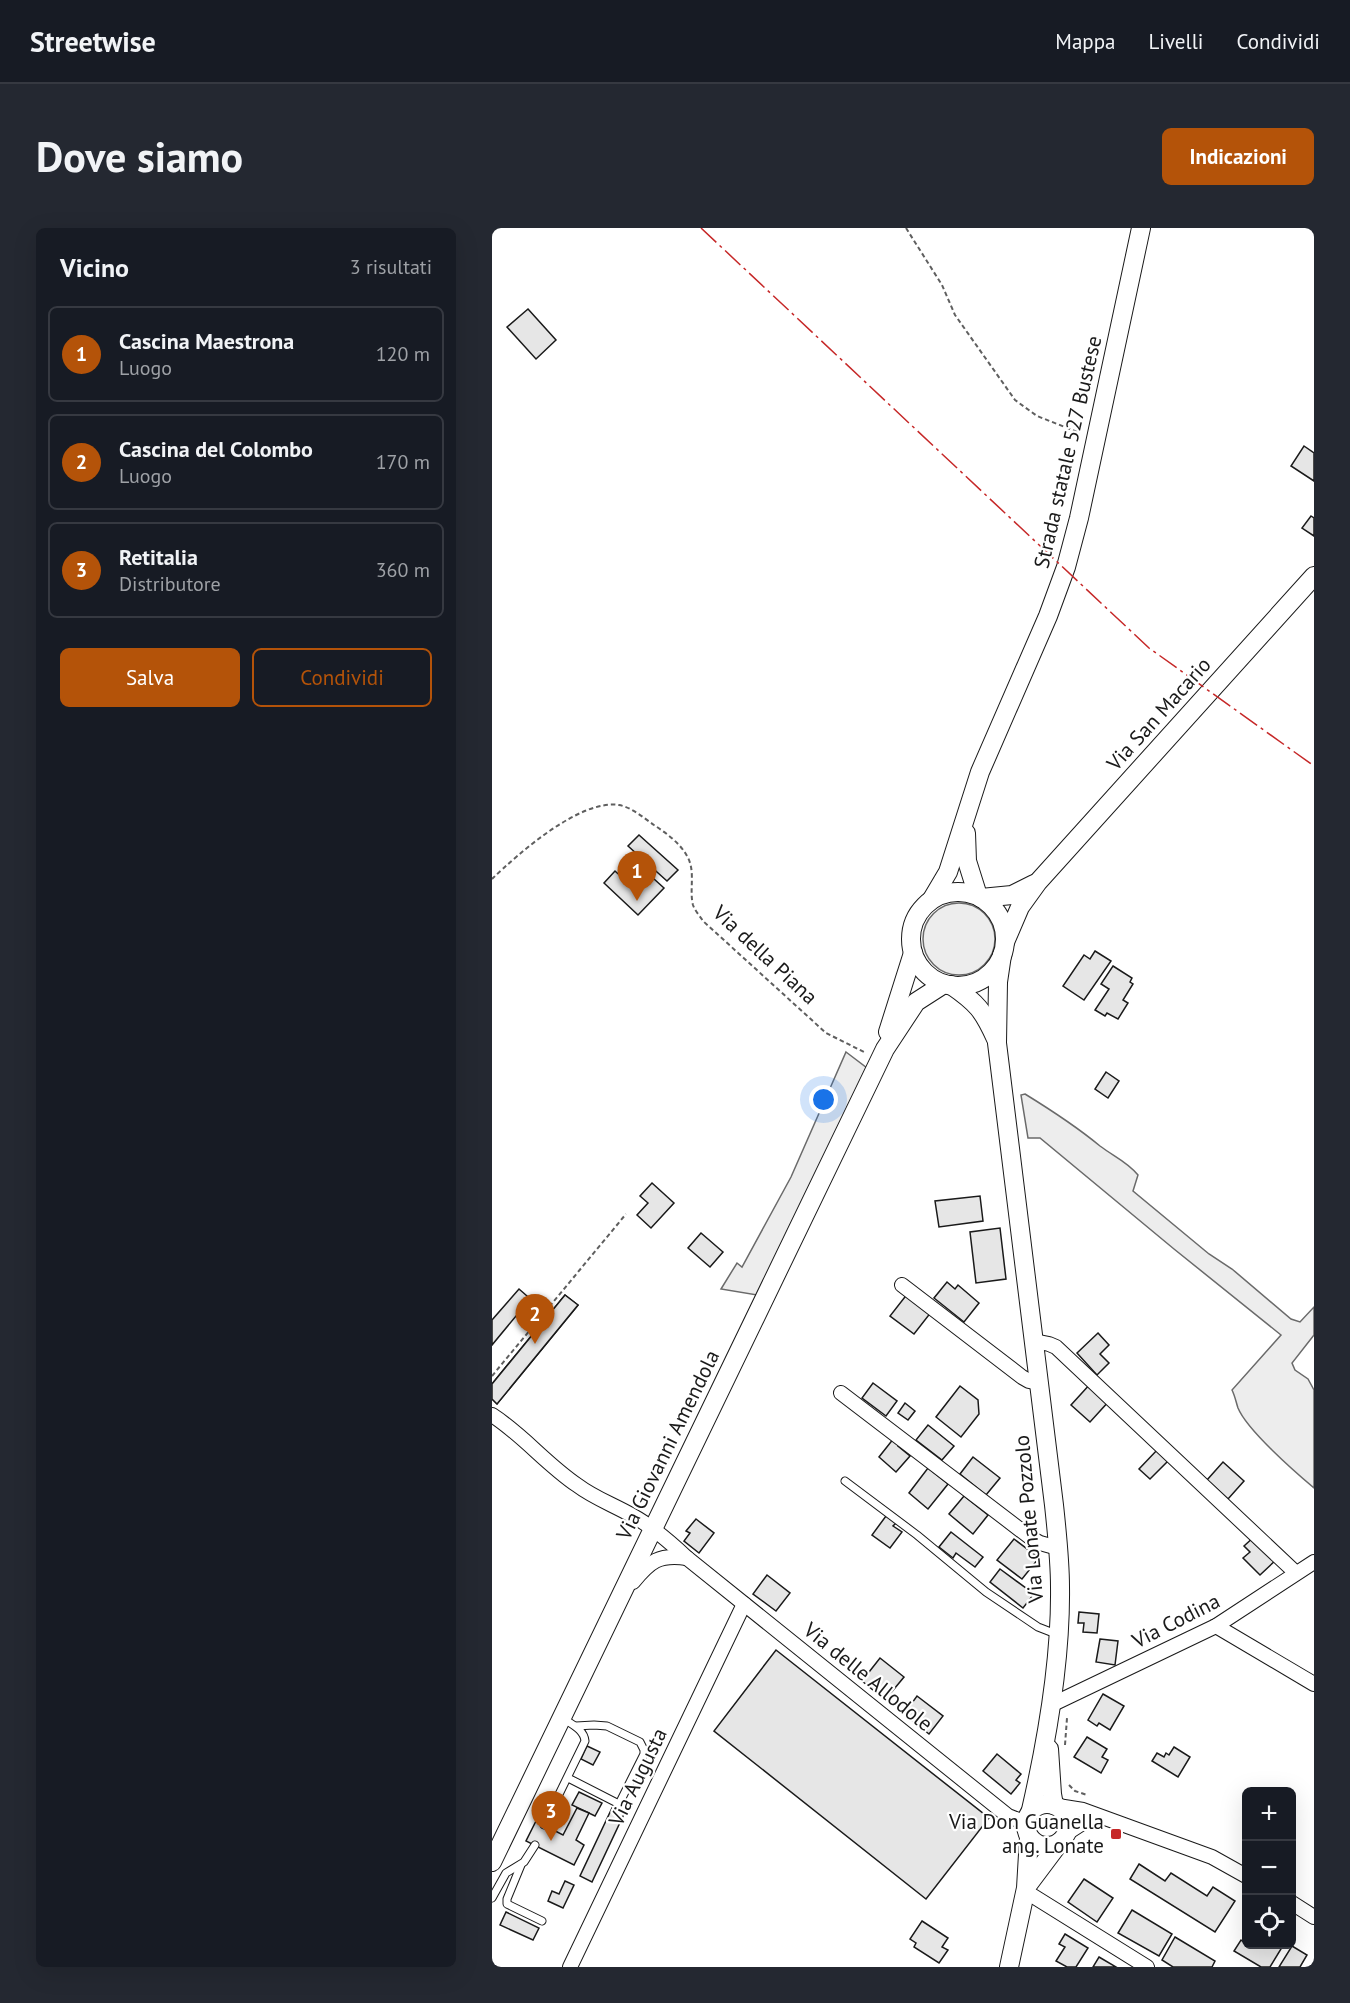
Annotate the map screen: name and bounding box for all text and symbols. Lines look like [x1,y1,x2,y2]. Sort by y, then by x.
text: Streetwise [30,23,156,60]
text: Mappa [1055,28,1115,55]
text: Livelli [1148,28,1203,55]
text: Condividi [1236,28,1320,55]
button: Indicazioni [1162,128,1314,185]
text: Dove siamo [36,129,243,184]
text: Vicino [60,251,129,284]
text: 3 risultati [350,254,432,280]
text: Cascina Maestrona [119,327,294,355]
street label: Strada statale 527 Bustese [1028,333,1107,571]
text: 1 [76,341,87,367]
text: 120 m [376,341,430,367]
text: Luogo [119,355,172,381]
text: Cascina del Colombo [119,435,313,463]
text: 2 [76,449,87,475]
text: 170 m [376,449,430,475]
text: Luogo [119,463,172,489]
text: Retitalia [119,543,198,571]
text: 3 [76,557,87,583]
text: 360 m [376,557,430,583]
text: Distributore [119,571,221,597]
button: Salva [60,648,240,707]
button: Condividi [252,648,432,707]
street label: Via San Macario [1100,651,1217,777]
pin: 1 [618,852,656,901]
street label: Via della Piana [707,899,823,1010]
your location [809,1085,838,1114]
pin: 2 [516,1294,555,1344]
street label: Via Giovanni Amendola [609,1346,725,1545]
street label: Via Lonate Pozzolo [1008,1434,1049,1605]
street label: Via Codina [1126,1587,1224,1655]
street label: Via delle Allodole [797,1616,938,1737]
street label: Via Augusta [602,1723,673,1831]
map controls [1242,1787,1296,1949]
button: + [1242,1787,1296,1841]
pin: 3 [532,1792,570,1841]
place label: Via Don Guanella ang. Lonate [948,1808,1104,1859]
marker: Via Don Guanella ang. Lonate [1109,1827,1123,1841]
button: − [1242,1841,1296,1895]
button: locate [1242,1895,1296,1949]

